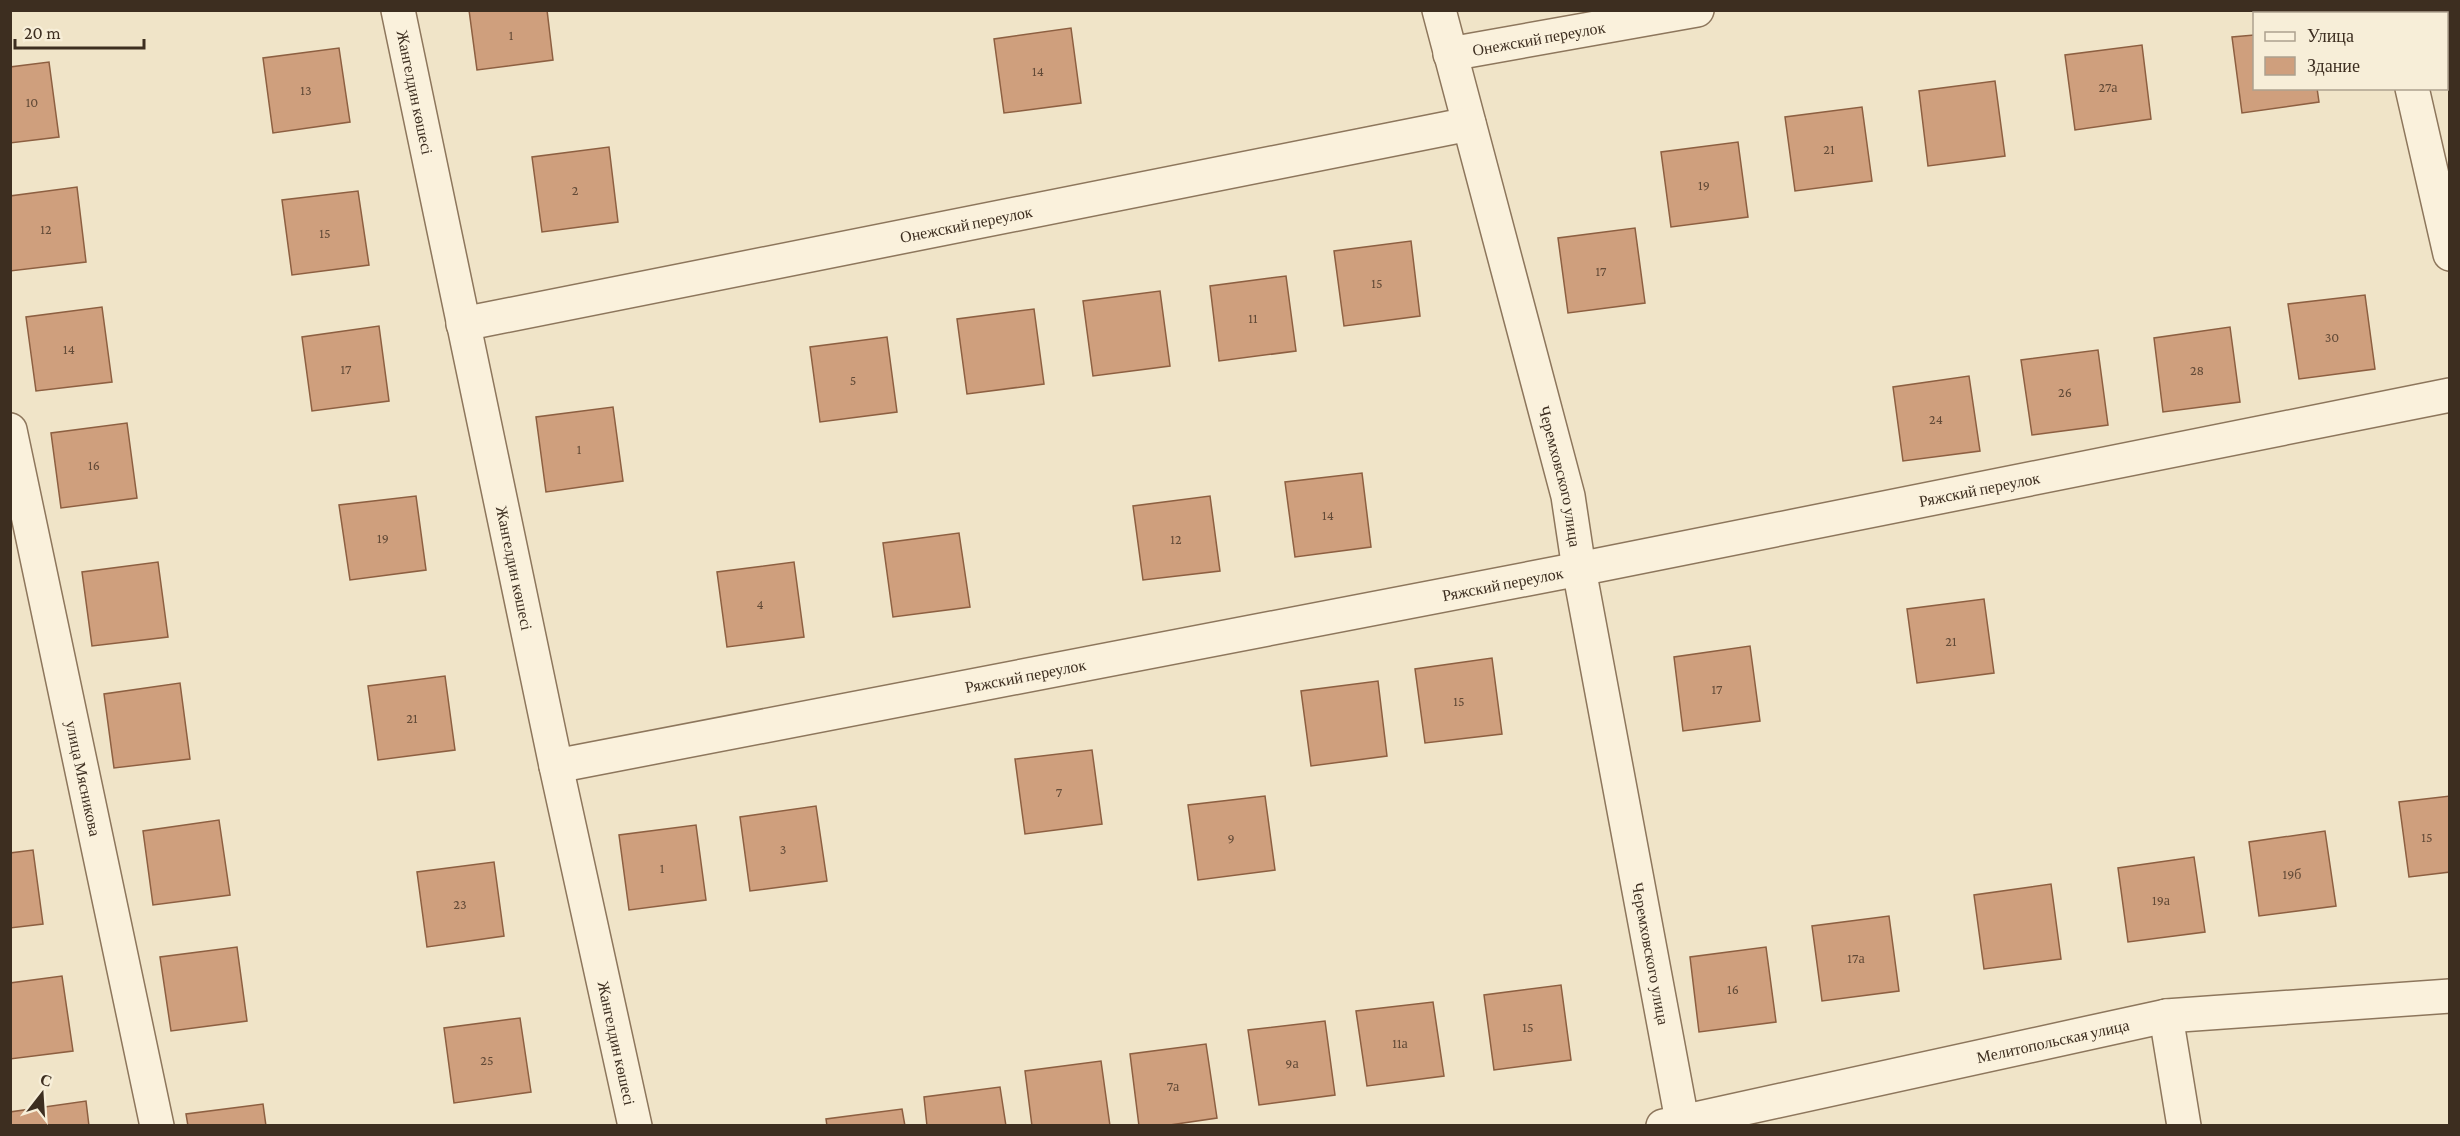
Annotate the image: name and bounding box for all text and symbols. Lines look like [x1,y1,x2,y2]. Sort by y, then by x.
scale bar [15,12,144,50]
legend [2253,12,2448,90]
street label: Онежский переулок [1471,18,1606,58]
text: 20 m [24,23,61,43]
text: Улица [2307,26,2354,46]
house number: 1 [509,27,514,43]
street label: Жангелдин көшесі [394,29,437,156]
text: Здание [2307,56,2360,76]
house number: 14 [1032,63,1044,79]
house number: 27а [2098,79,2118,95]
house number: 13 [300,82,312,98]
house number: 10 [26,94,38,110]
house number: 21 [1823,141,1835,157]
house number: 19 [1698,177,1710,193]
house number: 2 [572,182,579,198]
street label: Онежский переулок [899,202,1034,245]
house number: 12 [40,221,52,237]
house number: 15 [319,225,331,241]
house number: 17 [1595,263,1607,279]
house number: 15 [1371,275,1383,291]
house number: 11 [1248,310,1258,326]
house number: 30 [2325,329,2339,345]
house number: 14 [63,341,75,357]
house number: 17 [340,361,352,377]
house number: 28 [2190,362,2204,378]
house number: 5 [850,372,856,388]
house number: 26 [2058,384,2072,400]
street label: Черемховского улица [1536,404,1584,548]
house number: 24 [1929,411,1943,427]
house number: 1 [577,441,582,457]
house number: 16 [88,457,100,473]
street label: Ряжский переулок [1917,469,2041,509]
street label: Жангелдин көшесі [493,504,536,632]
house number: 14 [1322,507,1334,523]
house number: 19 [377,530,389,546]
house number: 12 [1170,531,1182,547]
street label: Ряжский переулок [1441,564,1565,604]
house number: 4 [756,596,764,612]
house number: 21 [1945,633,1957,649]
street label: Ряжский переулок [963,656,1088,696]
house number: 17 [1711,681,1723,697]
house number: 15 [1453,693,1465,709]
house number: 21 [406,710,418,726]
street label: улица Мясникова [62,719,104,838]
house number: 7 [1056,784,1063,800]
house number: 15 [2421,829,2433,845]
house number: 9 [1227,830,1235,846]
house number: 3 [780,841,786,857]
house number: 1 [660,860,665,876]
house number: 19б [2283,866,2301,882]
street label: Черемховского улица [1629,881,1672,1026]
house number: 19а [2152,892,2171,908]
house number: 23 [453,896,467,912]
house number: 17а [1847,950,1865,966]
street label: Жангелдин көшесі [595,979,639,1107]
house number: 16 [1727,981,1739,997]
street label: Мелитопольская улица [1975,1016,2131,1066]
house number: 15 [1522,1019,1534,1035]
house number: 11а [1392,1035,1409,1051]
house number: 25 [480,1052,494,1068]
house number: 9а [1285,1055,1299,1071]
north arrow [12,1064,72,1124]
text: С [38,1070,54,1090]
house number: 7а [1167,1078,1180,1094]

